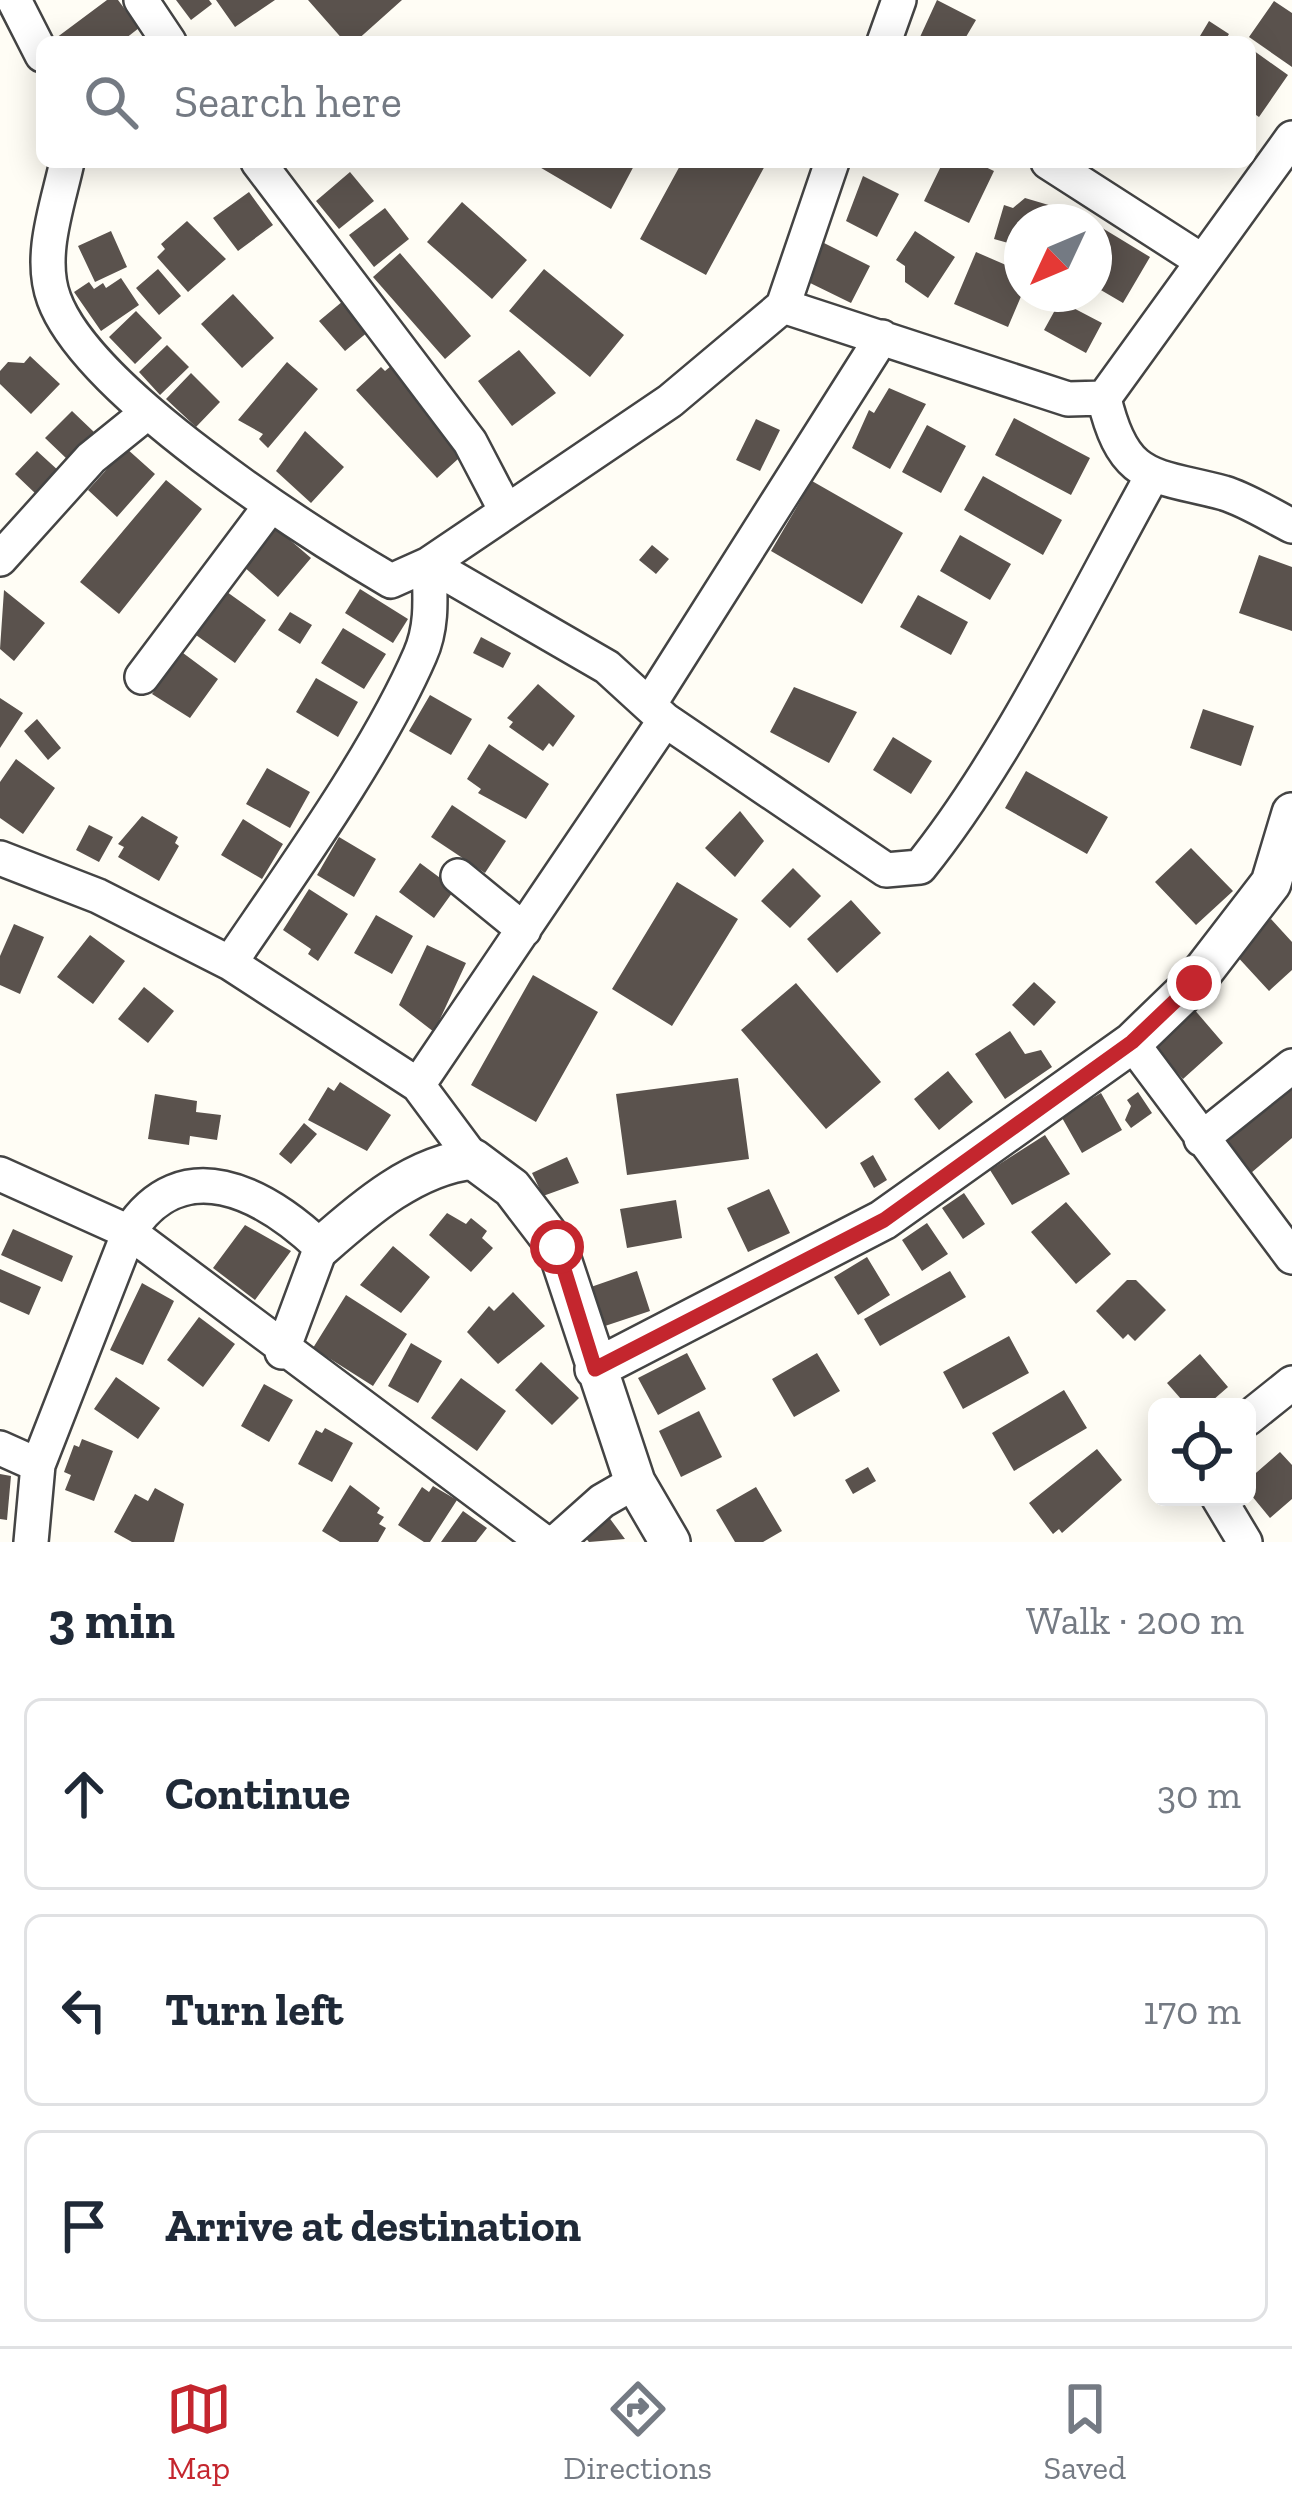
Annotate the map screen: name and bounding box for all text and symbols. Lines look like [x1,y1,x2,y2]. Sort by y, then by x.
search box [36,36,1256,168]
icon: search [78,69,144,135]
text: Search here [174,75,402,129]
north arrow [1004,204,1112,312]
route end [1167,956,1221,1010]
route start [530,1220,584,1274]
map controls [1148,1398,1256,1506]
button: locate [1148,1398,1256,1506]
text: 3 min [48,1590,175,1651]
text: Walk · 200 m [1026,1597,1244,1644]
icon: ahead [51,1761,117,1827]
text: Continue [165,1767,350,1821]
text: 30 m [1157,1771,1241,1818]
icon: left [51,1977,117,2043]
text: Turn left [165,1983,343,2037]
text: 170 m [1143,1987,1241,2034]
icon: arrive [51,2193,117,2259]
text: Arrive at destination [165,2199,581,2253]
tab: Map [166,2376,232,2487]
tab: Directions [563,2376,712,2487]
tab: Saved [1044,2376,1126,2487]

